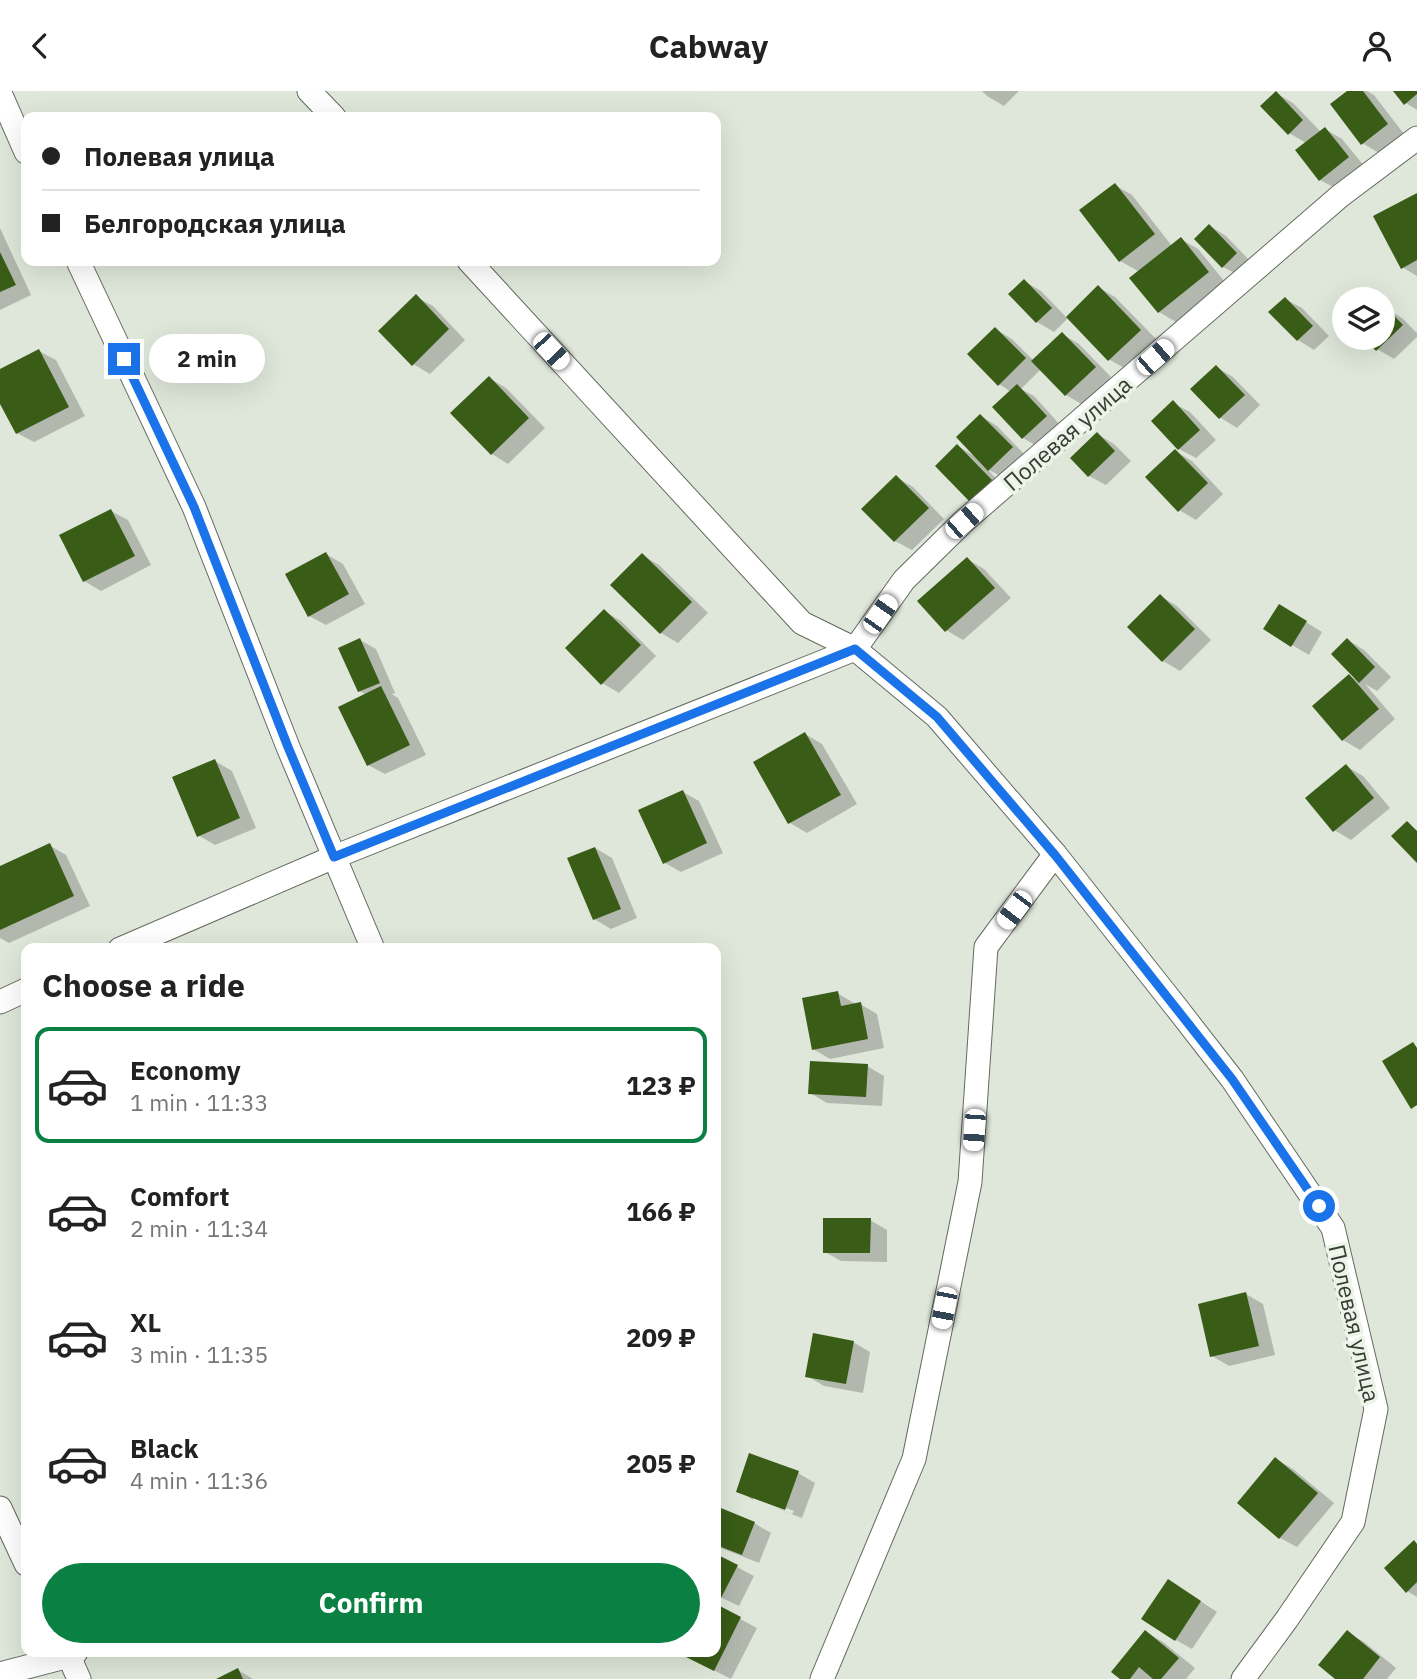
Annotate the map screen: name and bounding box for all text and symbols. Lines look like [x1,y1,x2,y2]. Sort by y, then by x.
text: Cabway [649,25,768,67]
icon: back [21,27,59,65]
icon: person [1358,27,1396,65]
text: Полевая улица [84,139,275,173]
text: Белгородская улица [84,206,346,240]
map controls [1332,287,1395,350]
button: layers [1332,287,1395,350]
car [529,328,574,374]
callout: 2 min [148,335,264,383]
car [1133,335,1178,379]
route end [108,343,140,375]
text: 2 min [177,343,237,373]
street label: Полевая улица [996,369,1138,497]
car [942,499,987,543]
car [860,591,901,637]
car [993,887,1036,933]
text: Choose a ride [42,964,245,1006]
text: Economy [130,1053,241,1087]
icon: car [46,1054,109,1117]
text: 123 ₽ [626,1068,696,1102]
text: 1 min · 11:33 [130,1087,268,1117]
car [963,1108,986,1152]
text: Comfort [130,1179,229,1213]
icon: car [46,1180,109,1243]
route start [1303,1190,1335,1222]
text: 166 ₽ [626,1194,696,1228]
text: 2 min · 11:34 [130,1213,268,1243]
street label: Полевая улица [1322,1241,1388,1405]
car [930,1285,959,1331]
text: XL [130,1305,161,1339]
icon: car [46,1306,109,1369]
text: 209 ₽ [626,1320,696,1354]
text: 3 min · 11:35 [130,1339,268,1369]
text: Black [130,1431,198,1465]
icon: car [46,1432,109,1495]
text: 205 ₽ [626,1446,696,1480]
text: 4 min · 11:36 [130,1465,268,1495]
button: Confirm [42,1563,700,1643]

